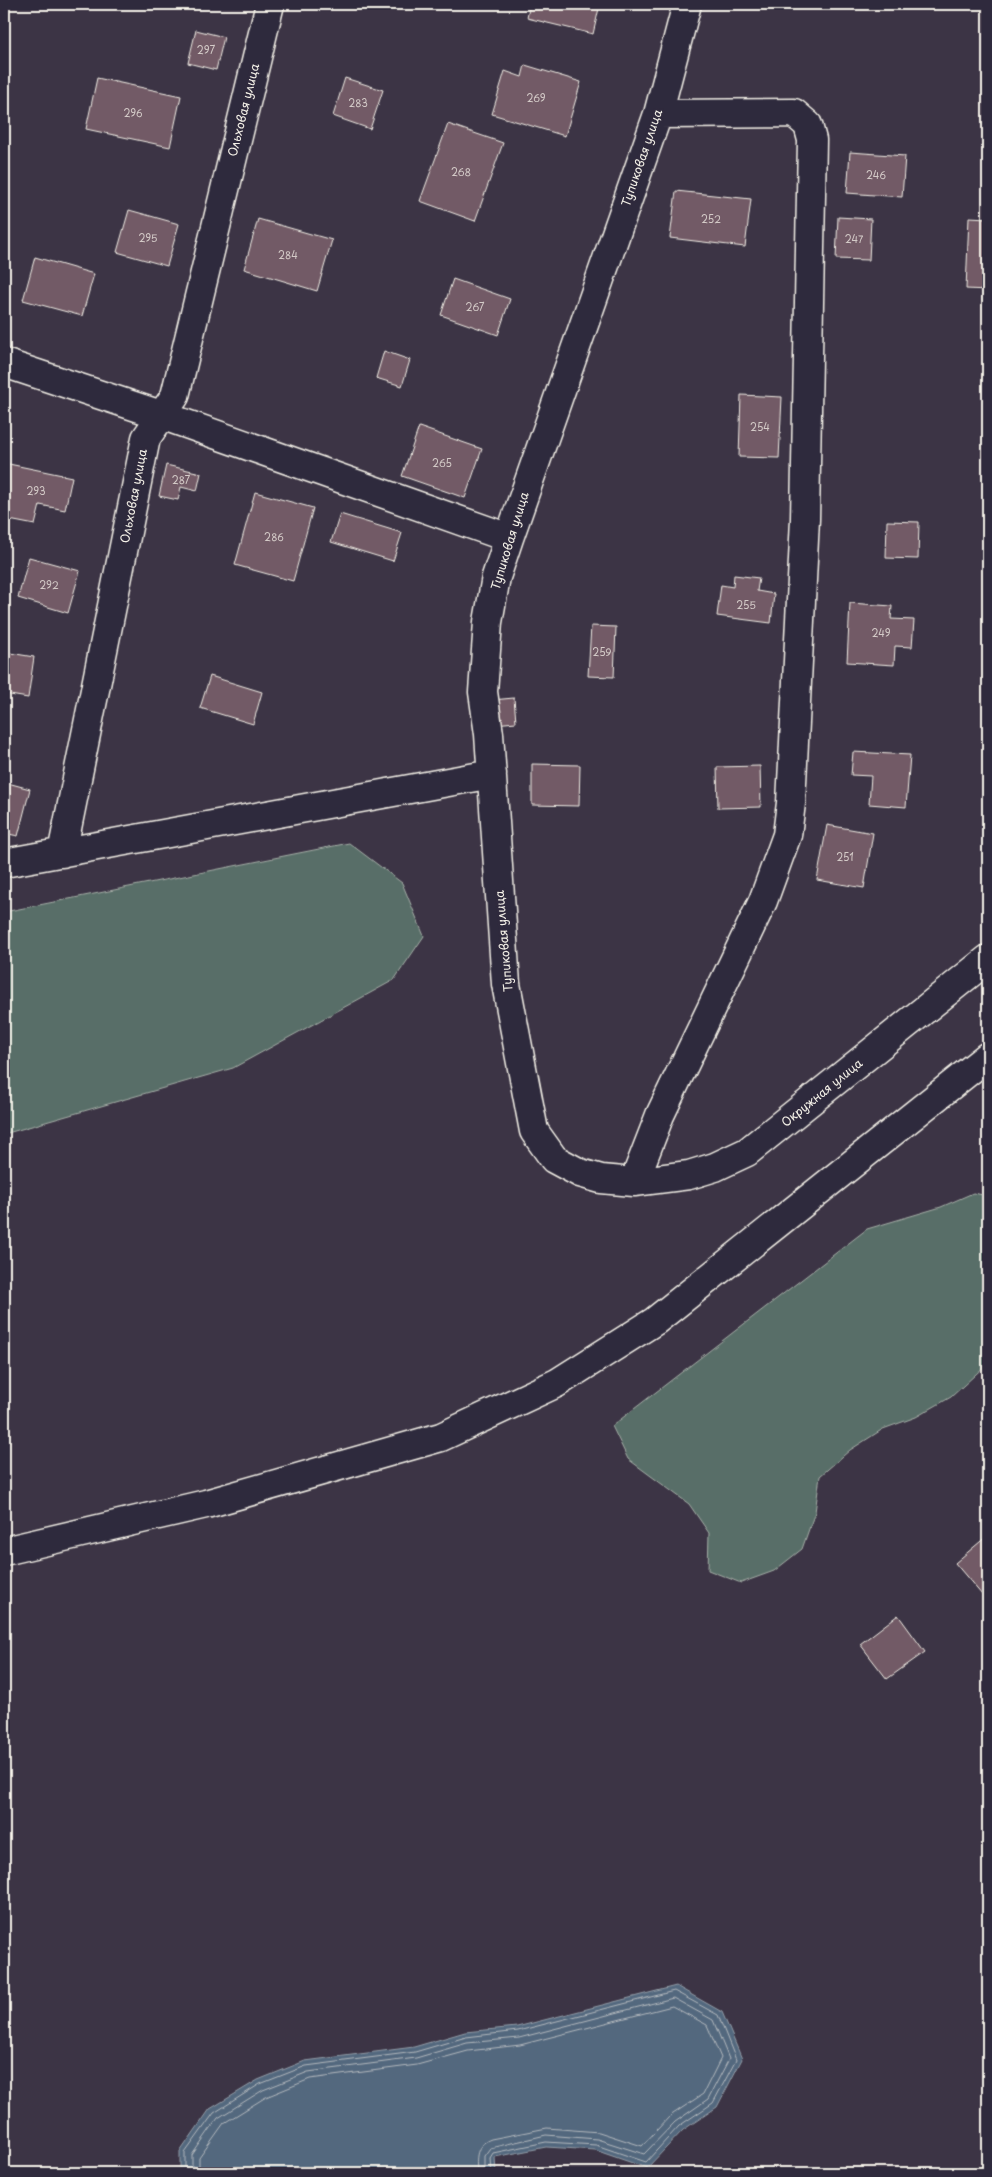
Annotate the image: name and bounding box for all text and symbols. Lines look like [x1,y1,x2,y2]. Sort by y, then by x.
house number: 297 [197,42,215,57]
street label: Ольховая улица [223,61,263,158]
house number: 269 [526,90,546,105]
house number: 283 [348,95,368,110]
house number: 296 [123,105,143,120]
street label: Тупиковая улица [616,106,666,209]
house number: 268 [451,164,471,179]
house number: 246 [866,167,886,182]
house number: 252 [701,211,721,226]
house number: 295 [138,230,158,245]
house number: 247 [845,231,864,246]
house number: 284 [278,247,298,262]
house number: 267 [466,299,485,314]
house number: 254 [750,419,770,434]
street label: Ольховая улица [115,447,151,544]
house number: 265 [432,455,452,470]
house number: 287 [172,472,191,487]
house number: 293 [26,483,46,498]
street label: Тупиковая улица [486,489,533,592]
house number: 286 [264,529,284,544]
house number: 292 [39,577,59,592]
house number: 255 [736,597,756,612]
house number: 249 [871,625,891,640]
house number: 259 [592,644,612,659]
house number: 251 [836,849,854,864]
street label: Тупиковая улица [490,889,516,993]
street label: Окружная улица [777,1053,866,1131]

